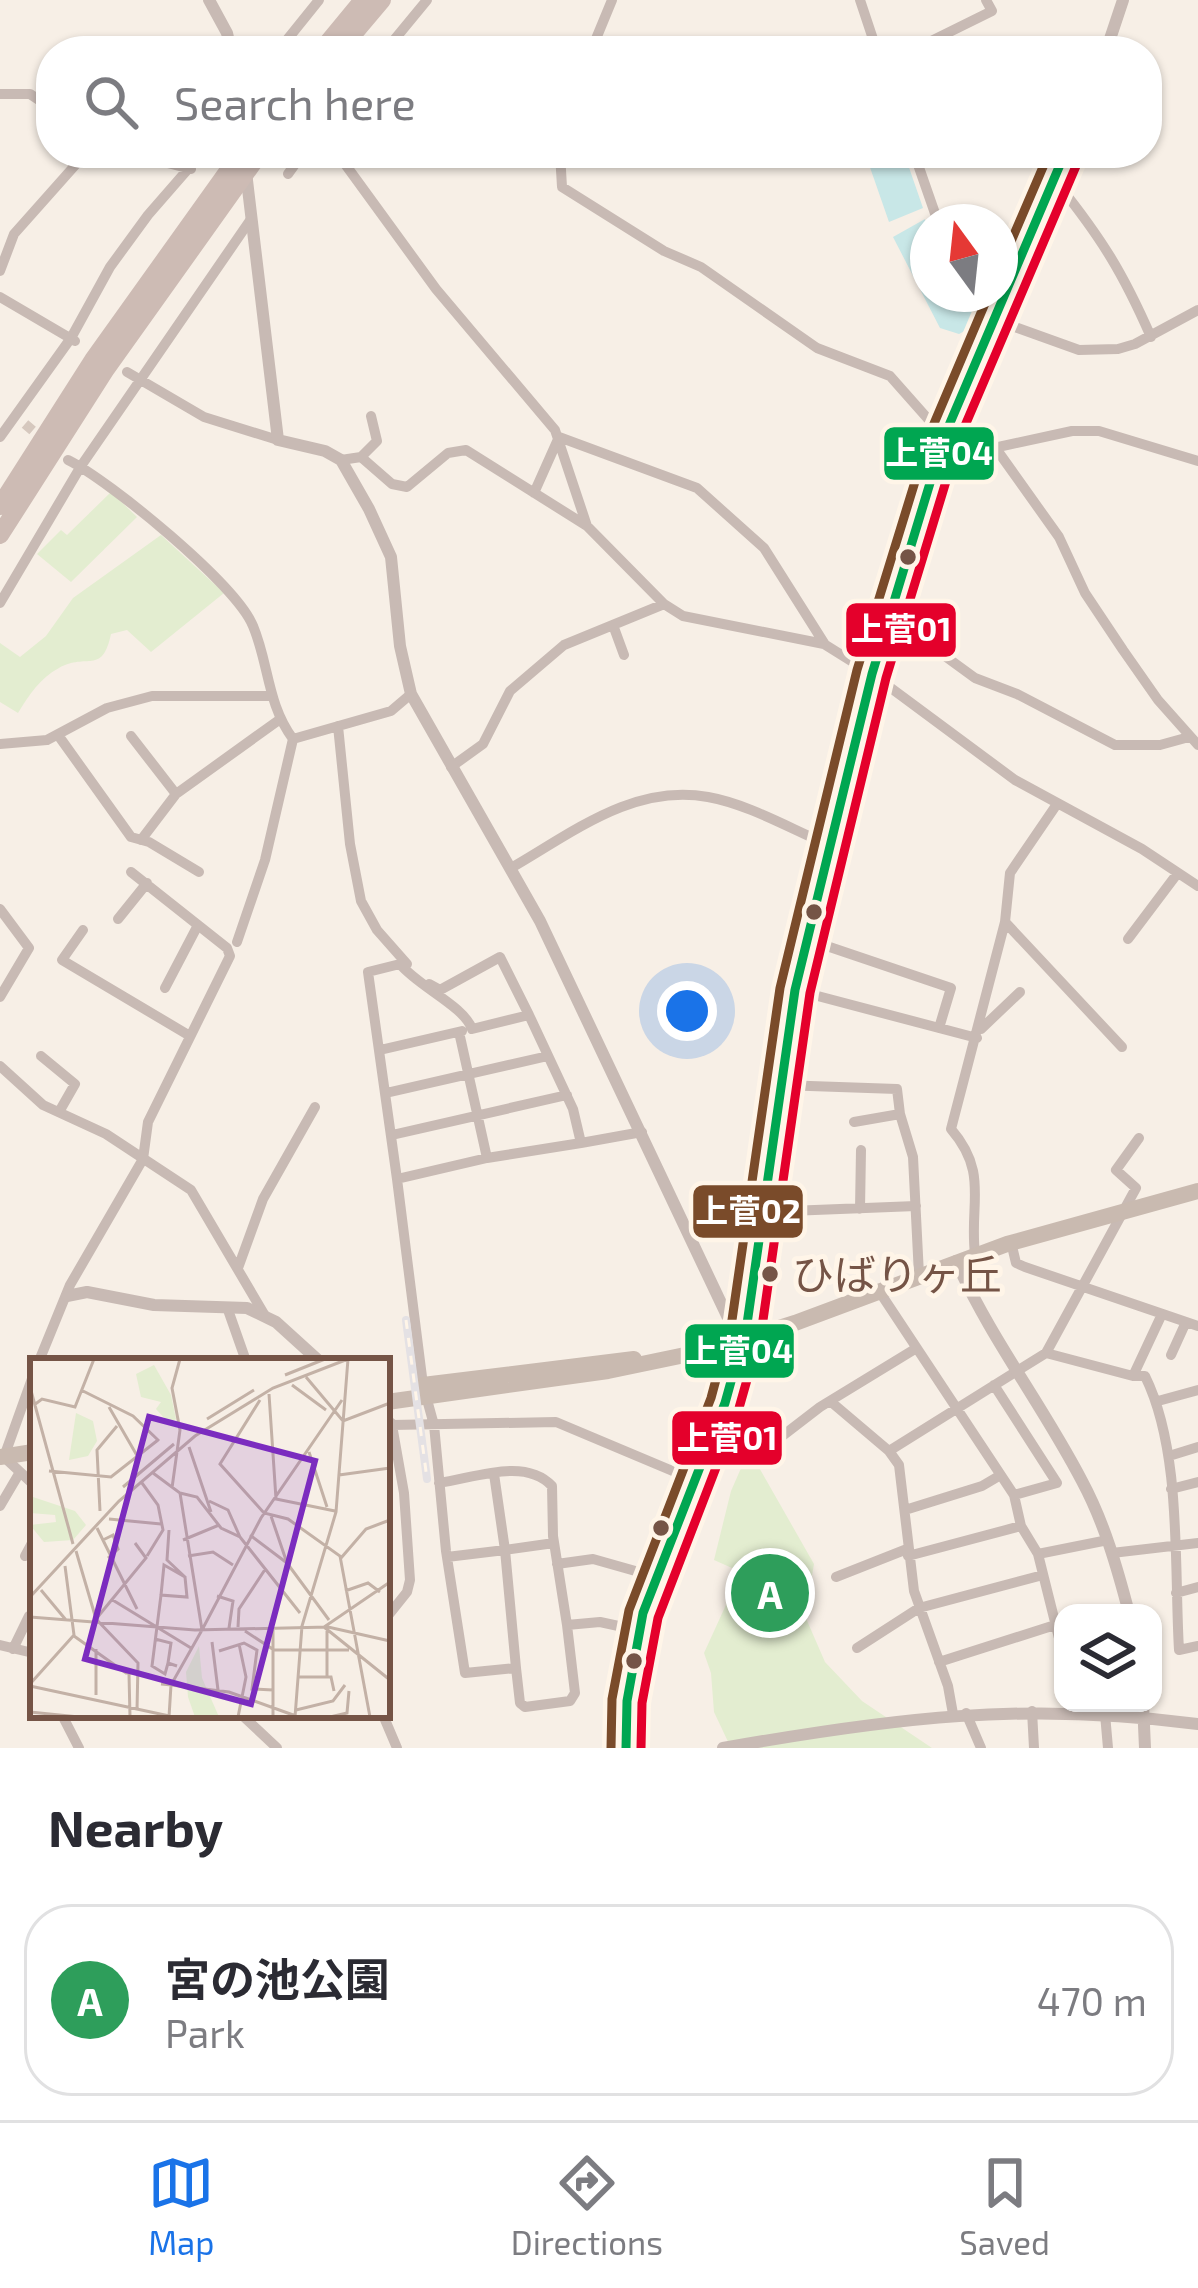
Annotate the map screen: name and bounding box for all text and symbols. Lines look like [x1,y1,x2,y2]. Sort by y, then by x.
search box [36,36,1162,168]
icon: search [78,69,144,135]
text: Search here [174,75,416,129]
north arrow [910,204,1018,312]
line badge: 上菅04 [882,425,996,482]
text: 上菅04 [885,432,993,472]
unlabelled marker [897,546,919,568]
line badge: 上菅01 [844,601,958,659]
text: 上菅01 [850,608,952,648]
unlabelled marker [803,901,825,923]
your location [657,981,717,1041]
line badge: 上菅02 [691,1183,805,1240]
text: 上菅02 [695,1190,801,1230]
place label: ひばりヶ丘 [792,1248,1002,1298]
marker: ひばりヶ丘 [759,1263,781,1285]
line badge: 上菅04 [683,1322,796,1380]
text: 上菅04 [685,1330,793,1370]
inset map [30,1358,390,1718]
line badge: 上菅01 [670,1409,784,1467]
text: 上菅01 [676,1417,778,1457]
unlabelled marker [650,1517,672,1539]
pin: A [731,1548,809,1638]
map controls [1054,1604,1162,1712]
button: layers [1054,1604,1162,1712]
unlabelled marker [623,1650,645,1672]
text: Nearby [48,1796,223,1857]
text: 宮の池公園 [165,1951,390,2005]
text: A [77,1977,103,2024]
text: 470 m [1037,1977,1147,2024]
text: Park [165,2009,245,2056]
tab: Map [148,2150,214,2262]
tab: Directions [511,2150,663,2262]
tab: Saved [959,2150,1050,2262]

